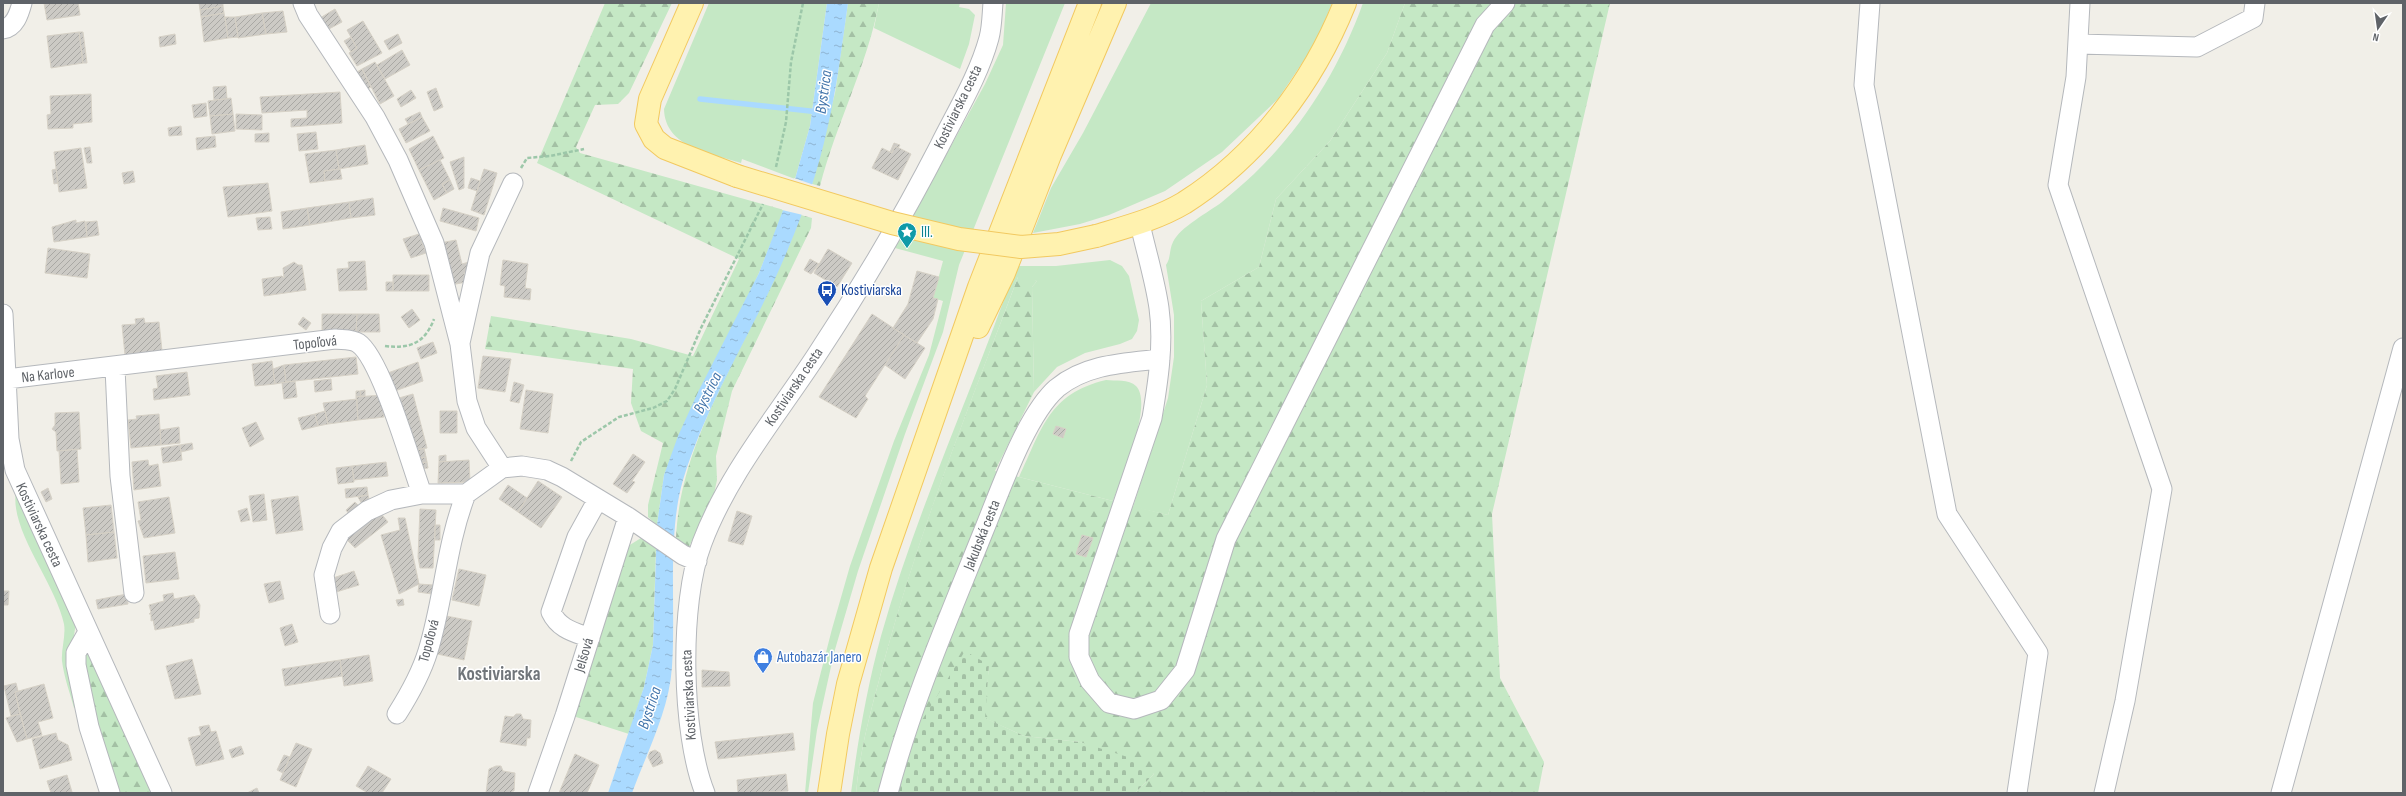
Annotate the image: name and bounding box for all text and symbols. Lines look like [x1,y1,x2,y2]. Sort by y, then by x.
north arrow [2358,8,2398,48]
text: N [2371,30,2380,44]
street label: Kostiviarska cesta [930,62,987,152]
water label: Bystrica [812,69,837,115]
place icon: III. [896,221,918,249]
place label: III. [921,223,933,242]
bus stop icon: Kostiviarska [816,279,838,307]
place label: Kostiviarska [841,281,902,300]
street label: Topoľová [292,331,338,355]
street label: Kostiviarska cesta [761,344,827,430]
street label: Na Karlove [21,363,75,387]
water label: Bystrica [690,369,727,417]
street label: Kostiviarska cesta [11,480,67,570]
street label: Jakubská cesta [959,497,1005,574]
street label: Topoľová [414,617,444,665]
street label: Jelšová [570,635,598,675]
shop icon: Autobazár Janero [752,646,774,674]
place label: Autobazár Janero [776,648,862,667]
street label: Kostiviarska cesta [677,649,701,741]
district label: Kostiviarska [457,663,541,686]
water label: Bystrica [634,684,666,732]

